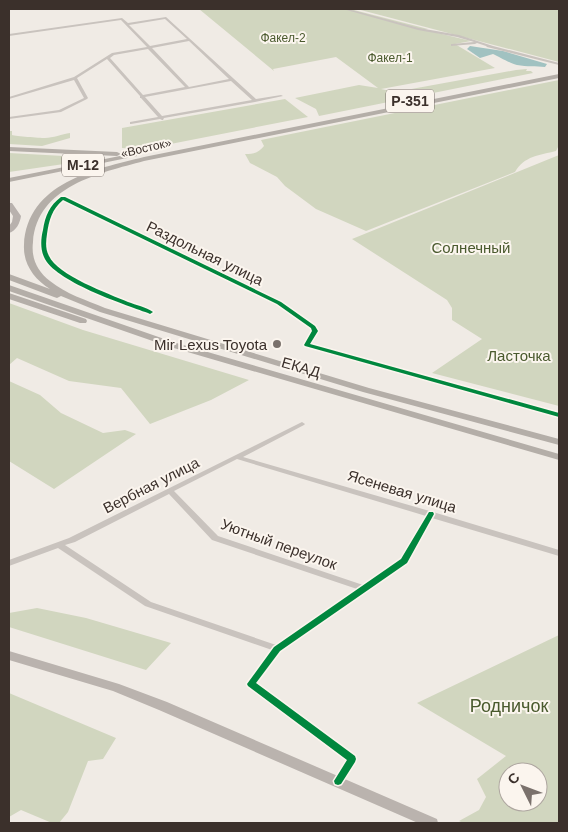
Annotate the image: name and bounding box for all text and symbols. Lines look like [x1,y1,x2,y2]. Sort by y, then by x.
park label: Факел-2 [260,31,306,45]
park label: Факел-1 [367,51,413,65]
road number: Р-351 [386,90,434,112]
street label: «Восток» [119,135,173,161]
road number: М-12 [62,154,104,176]
street label: Раздольная улица [144,217,267,289]
park label: Солнечный [432,239,510,256]
place label: Mir Lexus Toyota [154,336,268,353]
marker: Mir Lexus Toyota [271,338,283,350]
park label: Ласточка [487,347,551,364]
street label: ЕКАД [280,353,322,381]
street label: Вербная улица [100,453,202,517]
street label: Ясеневая улица [345,466,459,516]
street label: Уютный переулок [219,515,340,573]
park label: Родничок [470,696,548,716]
north arrow [498,762,548,812]
text: С [504,769,523,787]

